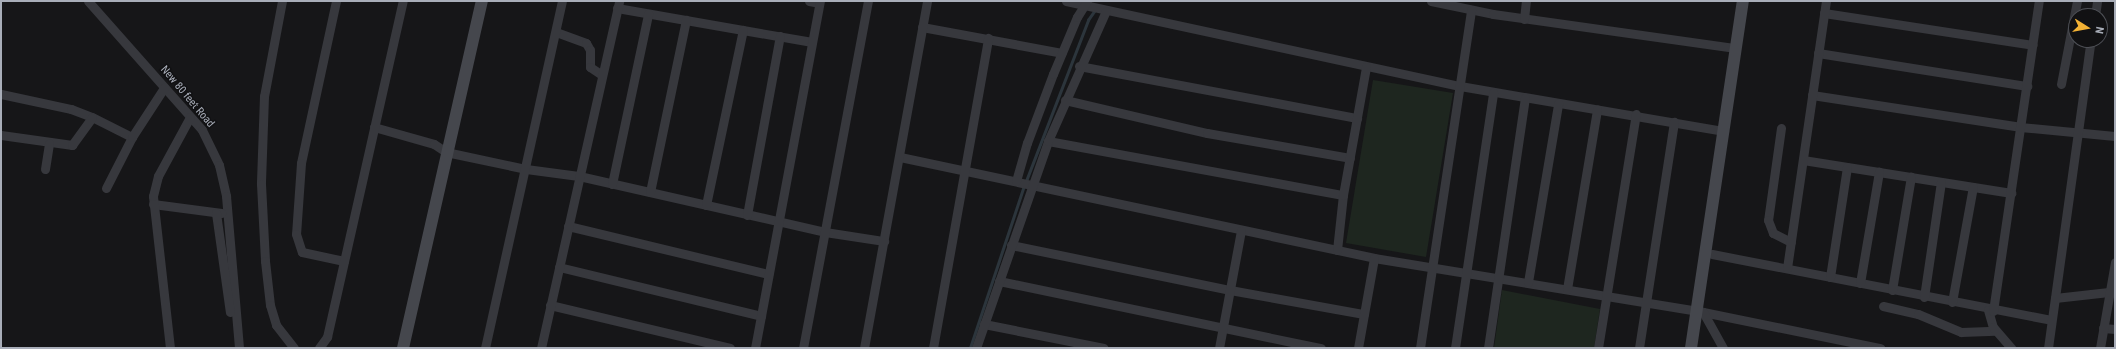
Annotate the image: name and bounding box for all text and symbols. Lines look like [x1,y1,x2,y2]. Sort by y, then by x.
north arrow [2068,8,2108,48]
text: N [2092,26,2106,35]
street label: New 80 feet Road [157,63,217,131]

